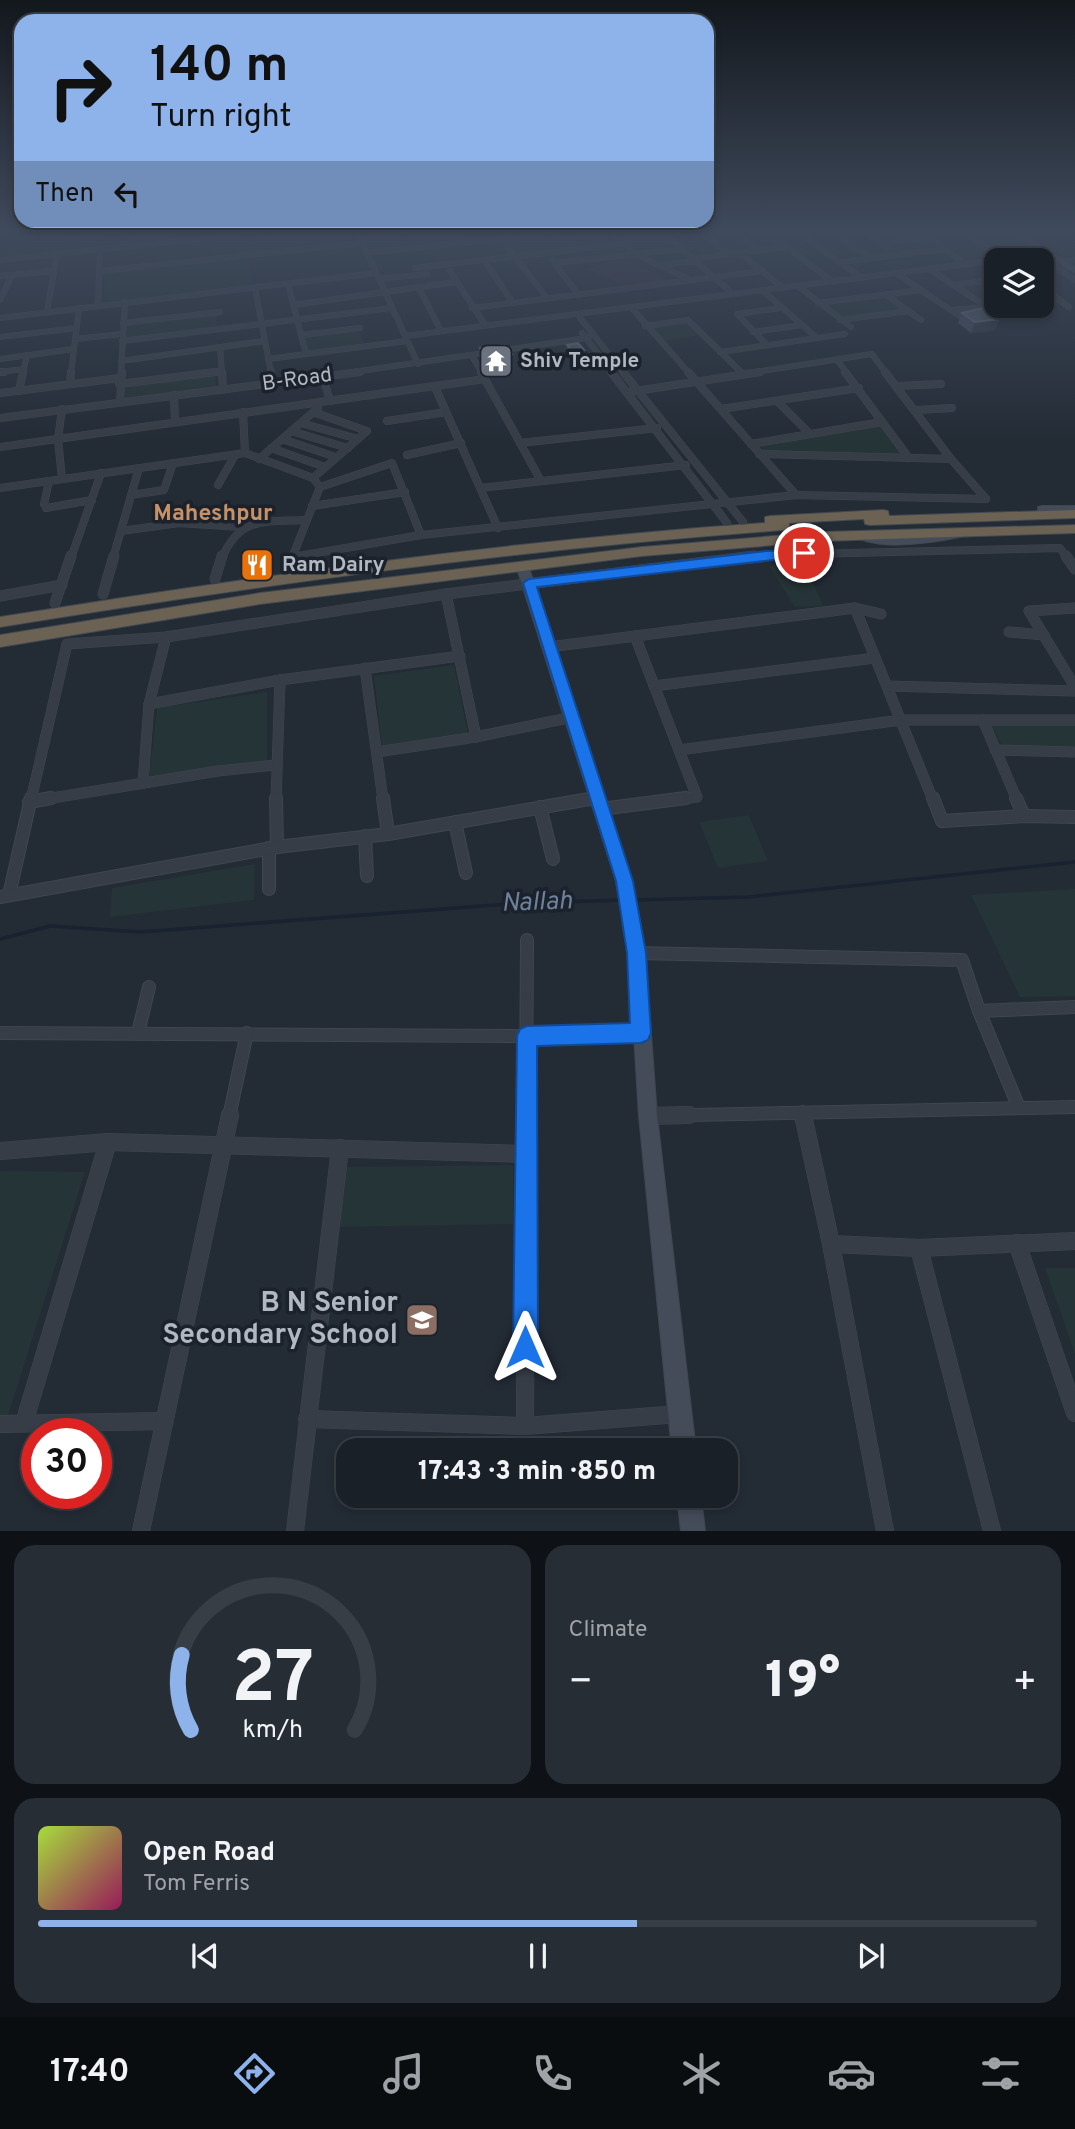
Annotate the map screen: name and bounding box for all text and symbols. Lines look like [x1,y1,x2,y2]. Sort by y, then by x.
text: 140 m [150,37,289,99]
icon: right [35,42,126,133]
text: Turn right [150,98,292,138]
icon: left [108,175,146,213]
text: Then [35,178,94,211]
map controls [984,248,1054,318]
button: layers [984,248,1054,318]
temple icon: Shiv Temple [477,342,515,380]
place label: Shiv Temple [520,348,639,375]
street label: B-Road [260,362,334,398]
district label: Maheshpur [153,500,273,529]
pin [774,523,834,583]
icon: arrive [785,534,823,572]
restaurant icon: Ram Dairy [238,546,276,584]
place label: Ram Dairy [282,552,385,579]
water label: Nallah [501,885,573,921]
place label: B N Senior Secondary School [163,1286,398,1354]
school or university icon: B N Senior Secondary School [403,1301,441,1339]
position arrow [488,1310,562,1384]
speed limit sign: 30 [21,1418,112,1509]
text: 17:43 · 3 min · 850 m [418,1456,656,1489]
text: Climate [569,1616,647,1645]
text: 27 [231,1637,314,1729]
text: 19° [765,1650,840,1716]
text: − [569,1659,593,1708]
text: + [1012,1659,1037,1708]
text: km/h [242,1715,303,1747]
text: Open Road [143,1837,275,1870]
text: Tom Ferris [143,1870,250,1899]
icon: previous [186,1937,224,1975]
icon: pause [519,1937,557,1975]
icon: next [852,1937,890,1975]
icon: directions [230,2049,279,2098]
icon: music [379,2049,428,2098]
icon: phone [528,2049,577,2098]
icon: climate [677,2049,726,2098]
icon: car [827,2049,876,2098]
icon: filters [976,2049,1025,2098]
text: 17:40 [50,2053,129,2093]

